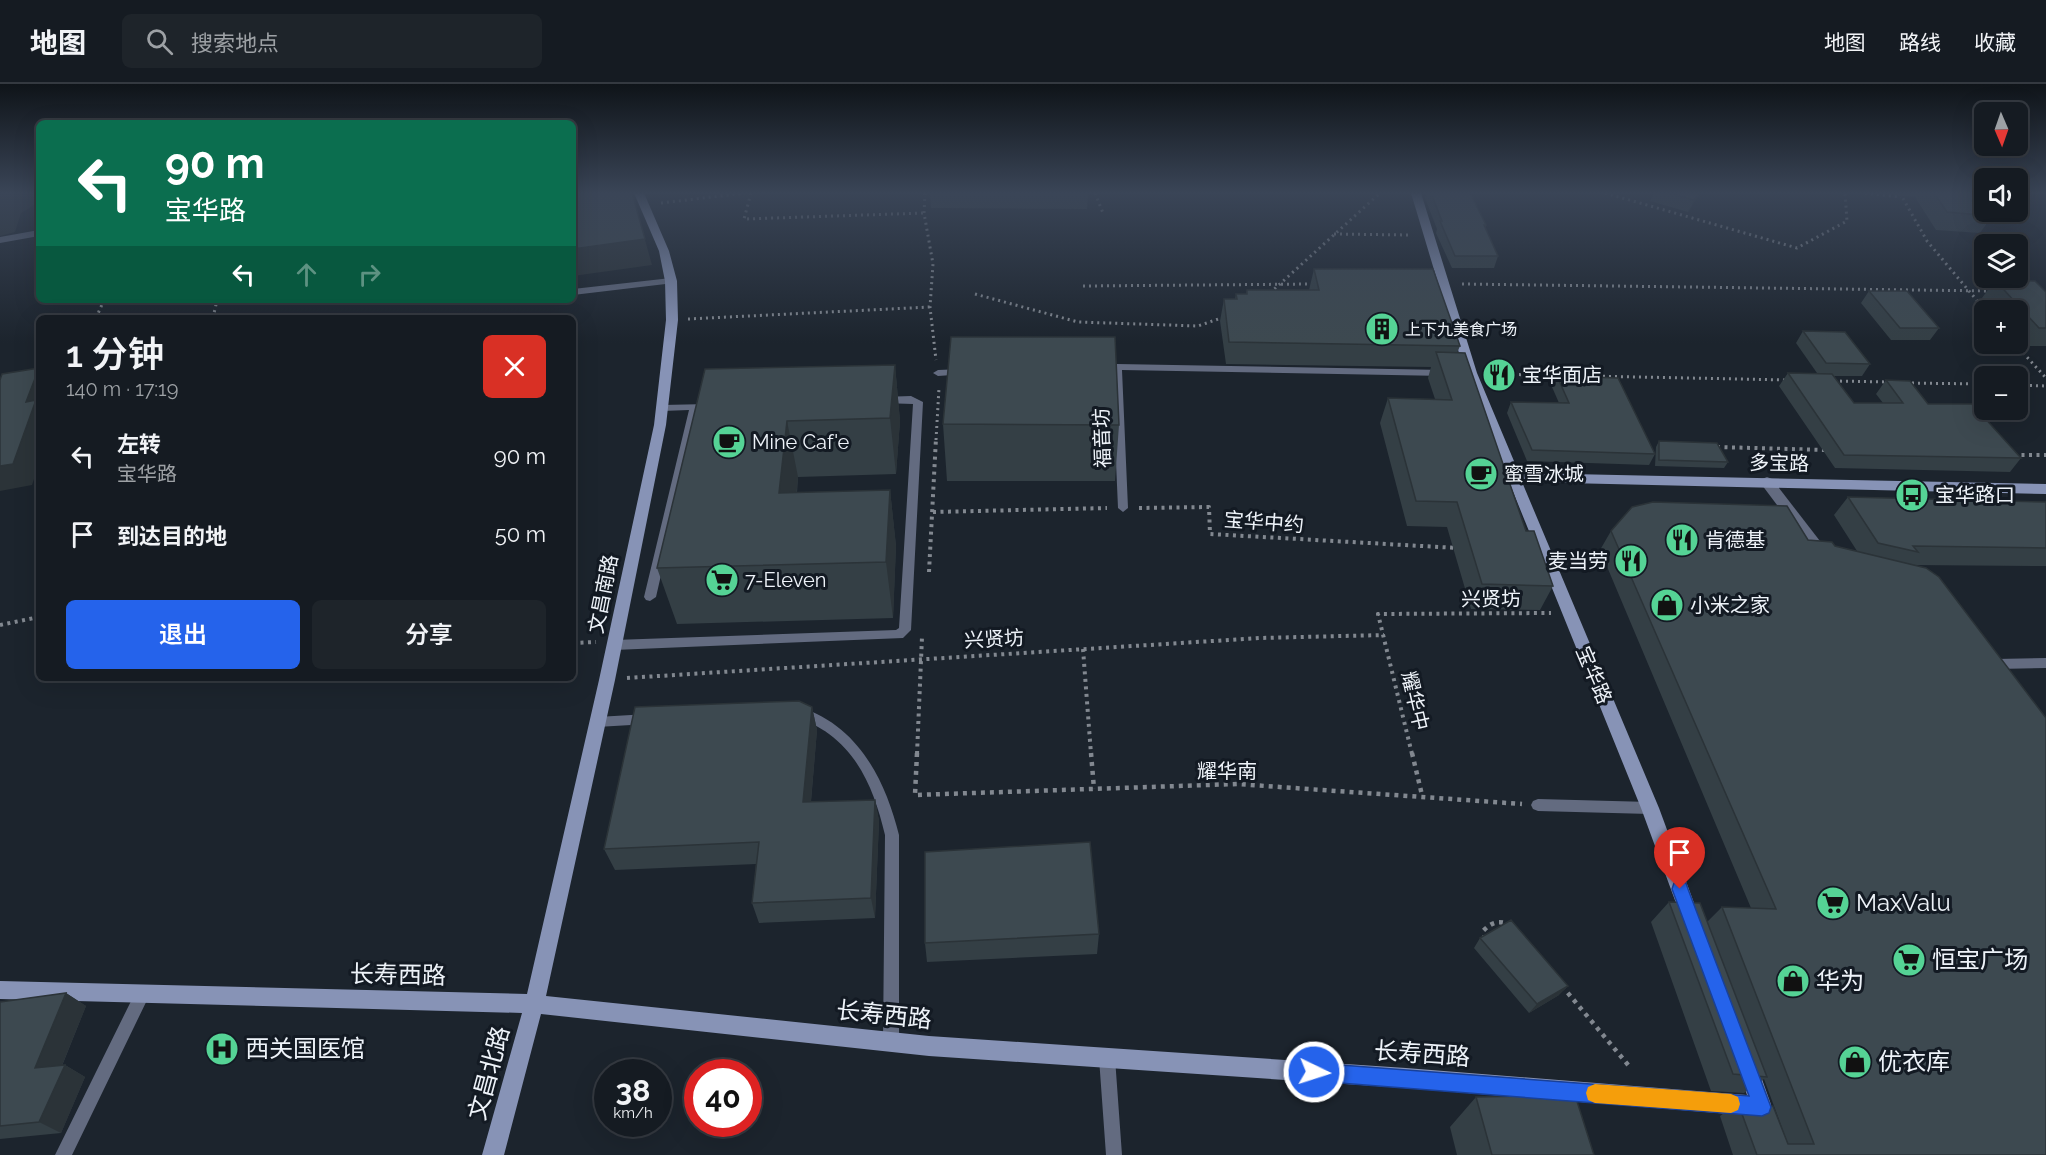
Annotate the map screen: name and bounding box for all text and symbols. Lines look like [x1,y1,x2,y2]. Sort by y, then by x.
search box [122,14,542,68]
icon: search [143,25,176,58]
text: 地图 [30,27,86,60]
text: 搜索地点 [191,30,279,56]
text: 地图 [1824,30,1866,55]
text: 路线 [1899,30,1941,55]
text: 收藏 [1974,30,2016,55]
north arrow [1974,102,2028,156]
map controls [1974,102,2028,420]
text: 90 m [165,139,265,188]
icon: left [66,144,144,222]
button: sound [1974,168,2028,222]
text: 宝华路 [165,195,246,226]
button: layers [1974,234,2028,288]
icon: left [227,258,260,291]
icon: ahead [290,258,323,291]
icon: right [353,258,386,291]
button: + [1974,300,2028,354]
building icon: 上下九美食广场 [1364,311,1400,347]
place label: 上下九美食广场 [1405,320,1517,339]
text: 1 分钟 [66,333,164,375]
button: close [483,335,546,398]
restaurant icon: 宝华面店 [1481,357,1517,393]
place label: 宝华面店 [1522,363,1602,387]
button: − [1974,366,2028,420]
text: 140 m · 17:19 [66,377,178,401]
street label: 福音坊 [1089,408,1115,468]
cafe icon: Mine Caf'e [711,424,747,460]
place label: Mine Caf'e [752,430,850,454]
text: 左转 [117,431,161,457]
icon: left [66,440,99,473]
text: 90 m [494,443,546,469]
street label: 多宝路 [1749,450,1809,476]
cafe icon: 蜜雪冰城 [1463,456,1499,492]
text: 宝华路 [117,462,177,486]
place label: 蜜雪冰城 [1504,462,1584,486]
bus stop icon: 宝华路口 [1894,477,1930,513]
place label: 宝华路口 [1935,483,2015,507]
street label: 宝华中约 [1223,507,1305,537]
icon: arrive [66,518,99,551]
text: 50 m [495,521,546,547]
restaurant icon: 肯德基 [1664,522,1700,558]
text: 到达目的地 [117,523,227,549]
place label: 肯德基 [1705,528,1765,552]
restaurant icon: 麦当劳 [1613,543,1649,579]
place label: 麦当劳 [1548,549,1608,573]
street label: 文昌南路 [584,552,622,636]
supermarket icon: 7-Eleven [704,562,740,598]
place label: 7-Eleven [745,568,826,592]
street label: 兴贤坊 [1461,587,1521,611]
shop icon: 小米之家 [1649,587,1685,623]
place label: 小米之家 [1690,593,1770,617]
button: 退出 [66,600,300,669]
button: 分享 [312,600,546,669]
street label: 兴贤坊 [963,625,1025,653]
street label: 宝华路 [1571,643,1617,707]
street label: 耀华中 [1397,669,1433,733]
street label: 耀华南 [1197,759,1257,783]
pin [1654,827,1705,889]
icon: arrive [1663,836,1696,869]
supermarket icon: MaxValu [1815,885,1851,921]
place label: MaxValu [1856,888,1951,917]
supermarket icon: 恒宝广场 [1891,942,1927,978]
place label: 恒宝广场 [1932,945,2028,974]
street label: 长寿西路 [350,959,446,990]
shop icon: 华为 [1775,963,1811,999]
place label: 华为 [1816,966,1864,995]
street label: 长寿西路 [835,995,933,1034]
street label: 文昌北路 [462,1023,515,1123]
hospital icon: 西关国医馆 [204,1031,240,1067]
place label: 西关国医馆 [245,1034,365,1063]
street label: 长寿西路 [1373,1036,1471,1071]
position arrow [1282,1040,1346,1104]
shop icon: 优衣库 [1837,1044,1873,1080]
place label: 优衣库 [1878,1047,1950,1076]
speed limit sign: 40 [684,1059,762,1137]
text: 38 [616,1073,650,1108]
text: km/h [613,1104,653,1122]

